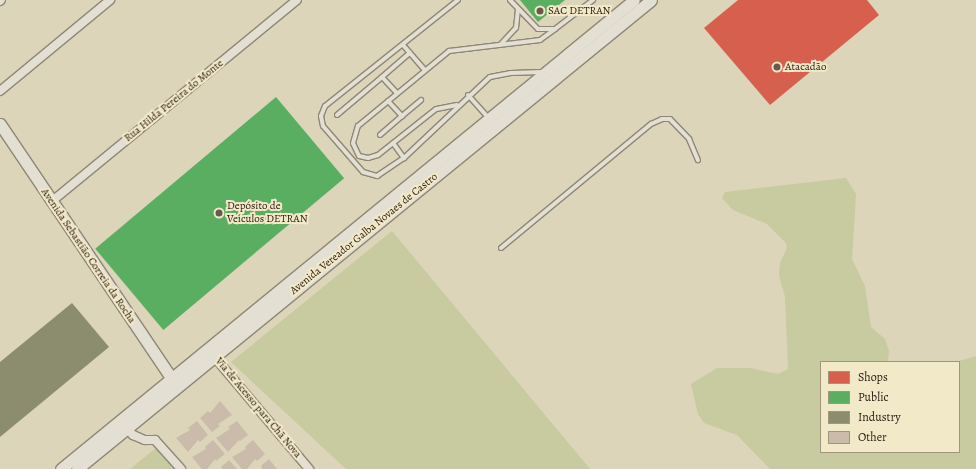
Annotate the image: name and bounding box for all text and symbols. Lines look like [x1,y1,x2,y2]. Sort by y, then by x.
place label: SAC DETRAN [548,4,611,18]
marker: SAC DETRAN [535,6,545,16]
street label: Rua Hilda Pereira do Monte [122,57,226,145]
place label: Atacadão [785,60,826,74]
marker: Atacadão [772,62,782,72]
street label: Avenida Vereador Galba Novaes de Castro [288,170,440,298]
street label: Avenida Sebastião Correia da Rocha [38,186,138,326]
place label: Depósito de Veículos DETRAN [227,200,308,226]
marker: Depósito de Veículos DETRAN [214,208,224,218]
street label: Via de Acesso para Chã Nova [212,355,304,461]
legend [820,361,960,453]
text: Shops [858,369,888,385]
text: Public [858,389,889,405]
text: Industry [858,409,901,425]
text: Other [858,429,887,445]

